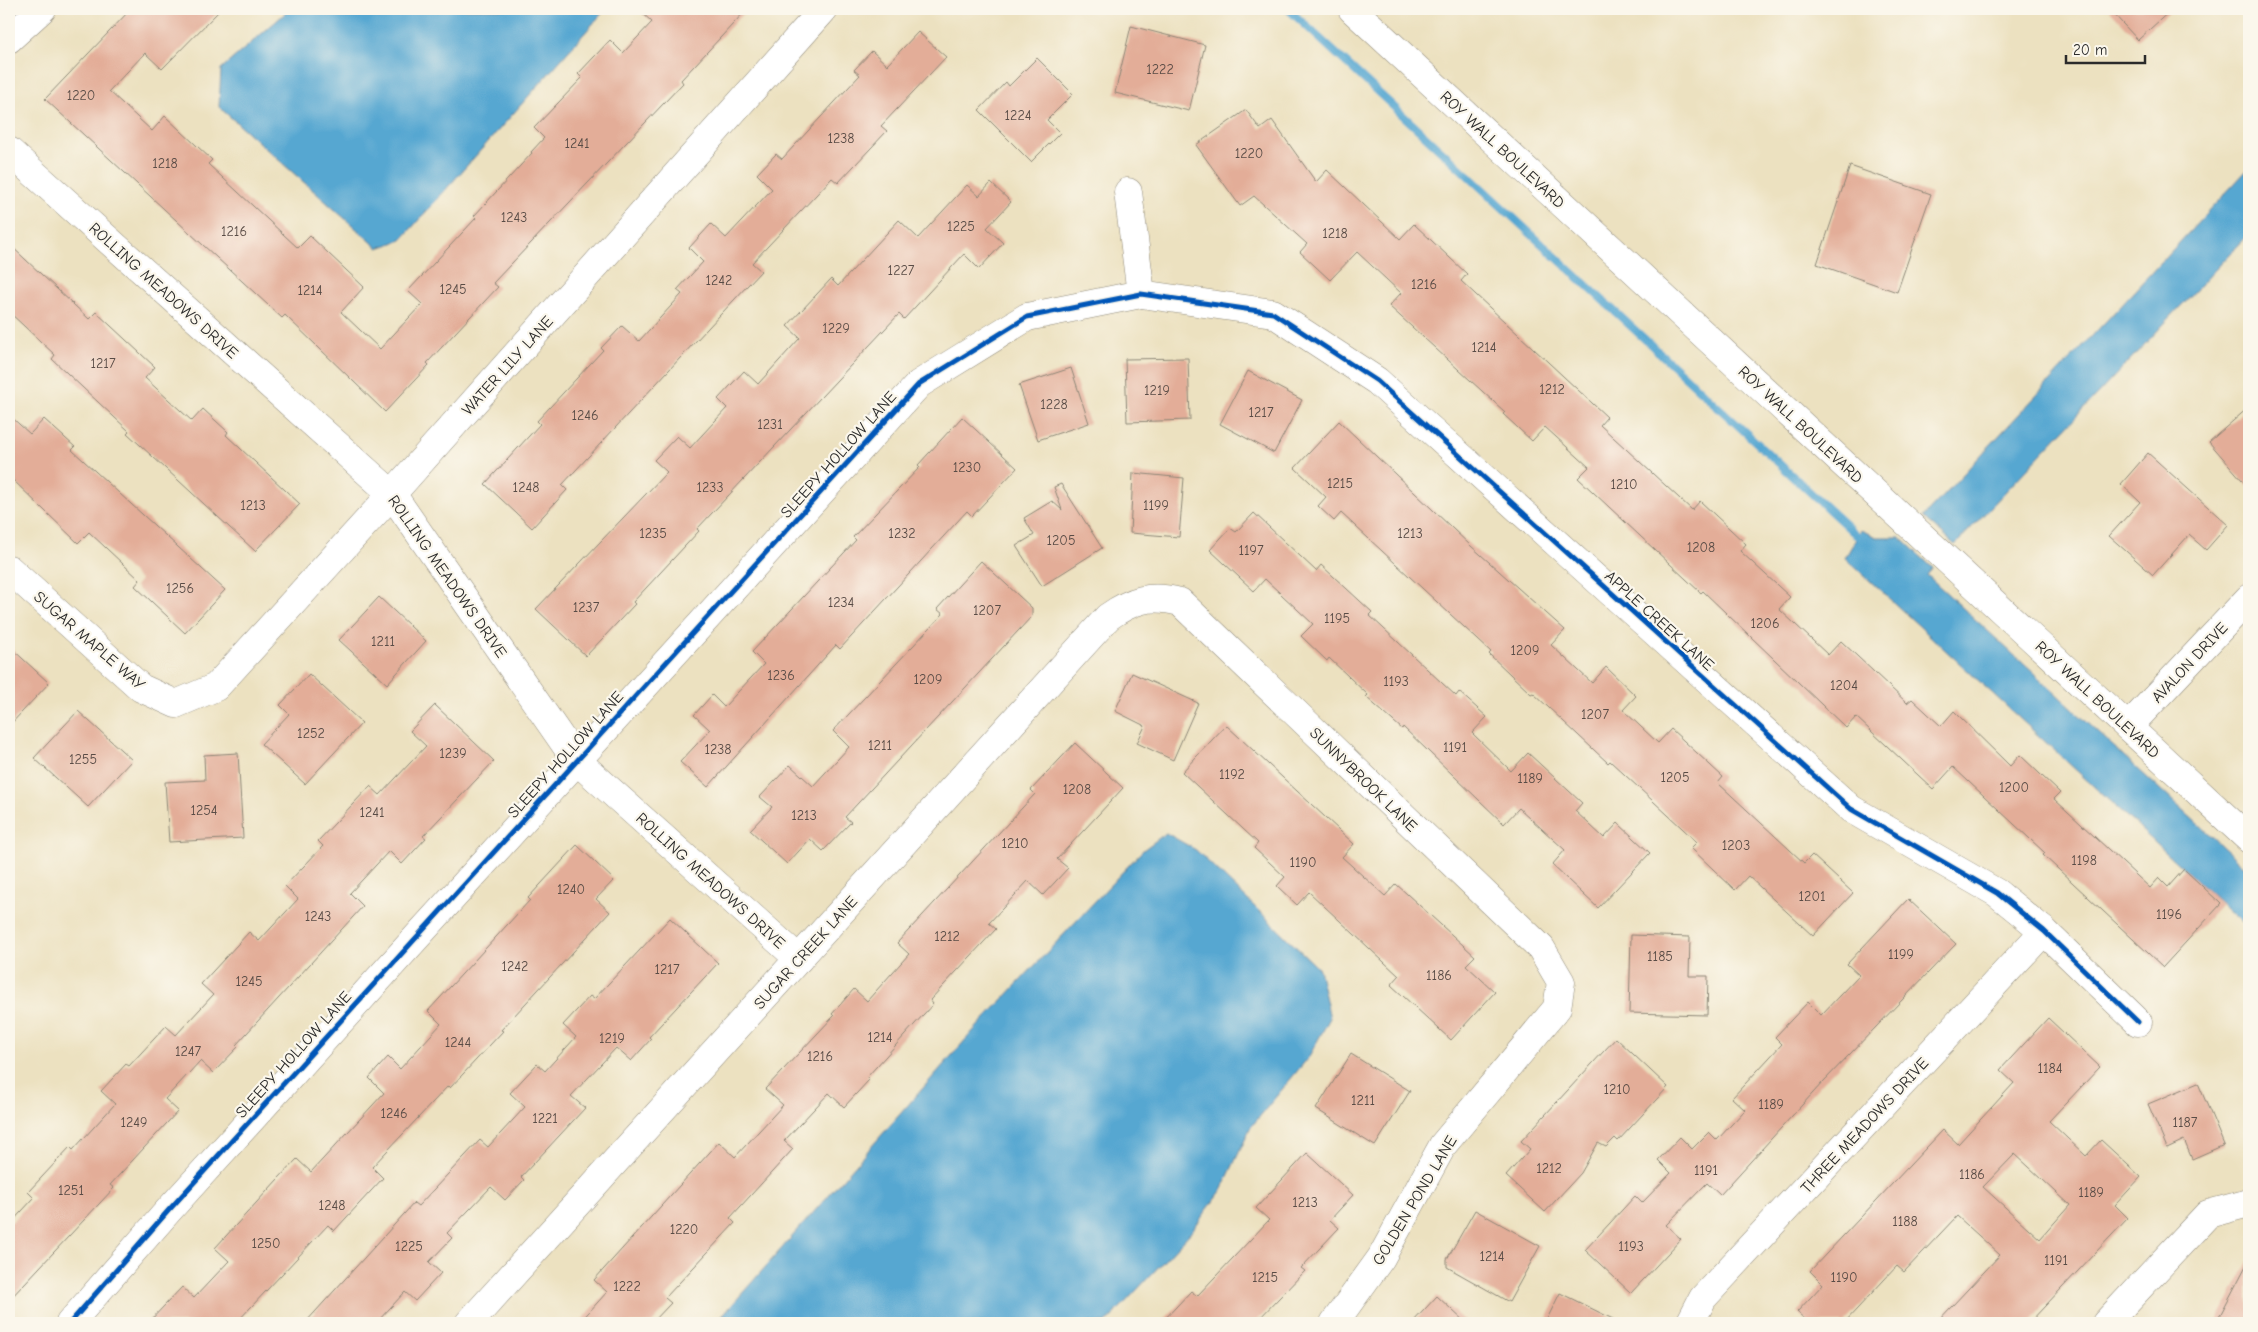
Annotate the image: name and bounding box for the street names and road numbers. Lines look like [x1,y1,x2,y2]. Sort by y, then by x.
street label: ROY WALL BOULEVARD [1436,87,1568,212]
street label: ROLLING MEADOWS DRIVE [85,219,242,363]
street label: WATER LILY LANE [458,312,557,419]
street label: ROY WALL BOULEVARD [1734,362,1866,487]
street label: SLEEPY HOLLOW LANE [777,387,901,522]
street label: ROLLING MEADOWS DRIVE [384,492,510,661]
street label: APPLE CREEK LANE [1601,567,1718,675]
street label: SUGAR MAPLE WAY [30,588,149,694]
street label: AVALON DRIVE [2148,619,2232,707]
street label: ROY WALL BOULEVARD [2031,637,2163,762]
street label: SLEEPY HOLLOW LANE [504,687,628,822]
street label: SUNNYBROOK LANE [1306,724,1421,836]
street label: ROLLING MEADOWS DRIVE [632,809,789,953]
street label: SUGAR CREEK LANE [750,892,861,1013]
street label: SLEEPY HOLLOW LANE [232,987,356,1122]
street label: THREE MEADOWS DRIVE [1797,1054,1932,1197]
street label: GOLDEN POND LANE [1369,1132,1461,1269]

